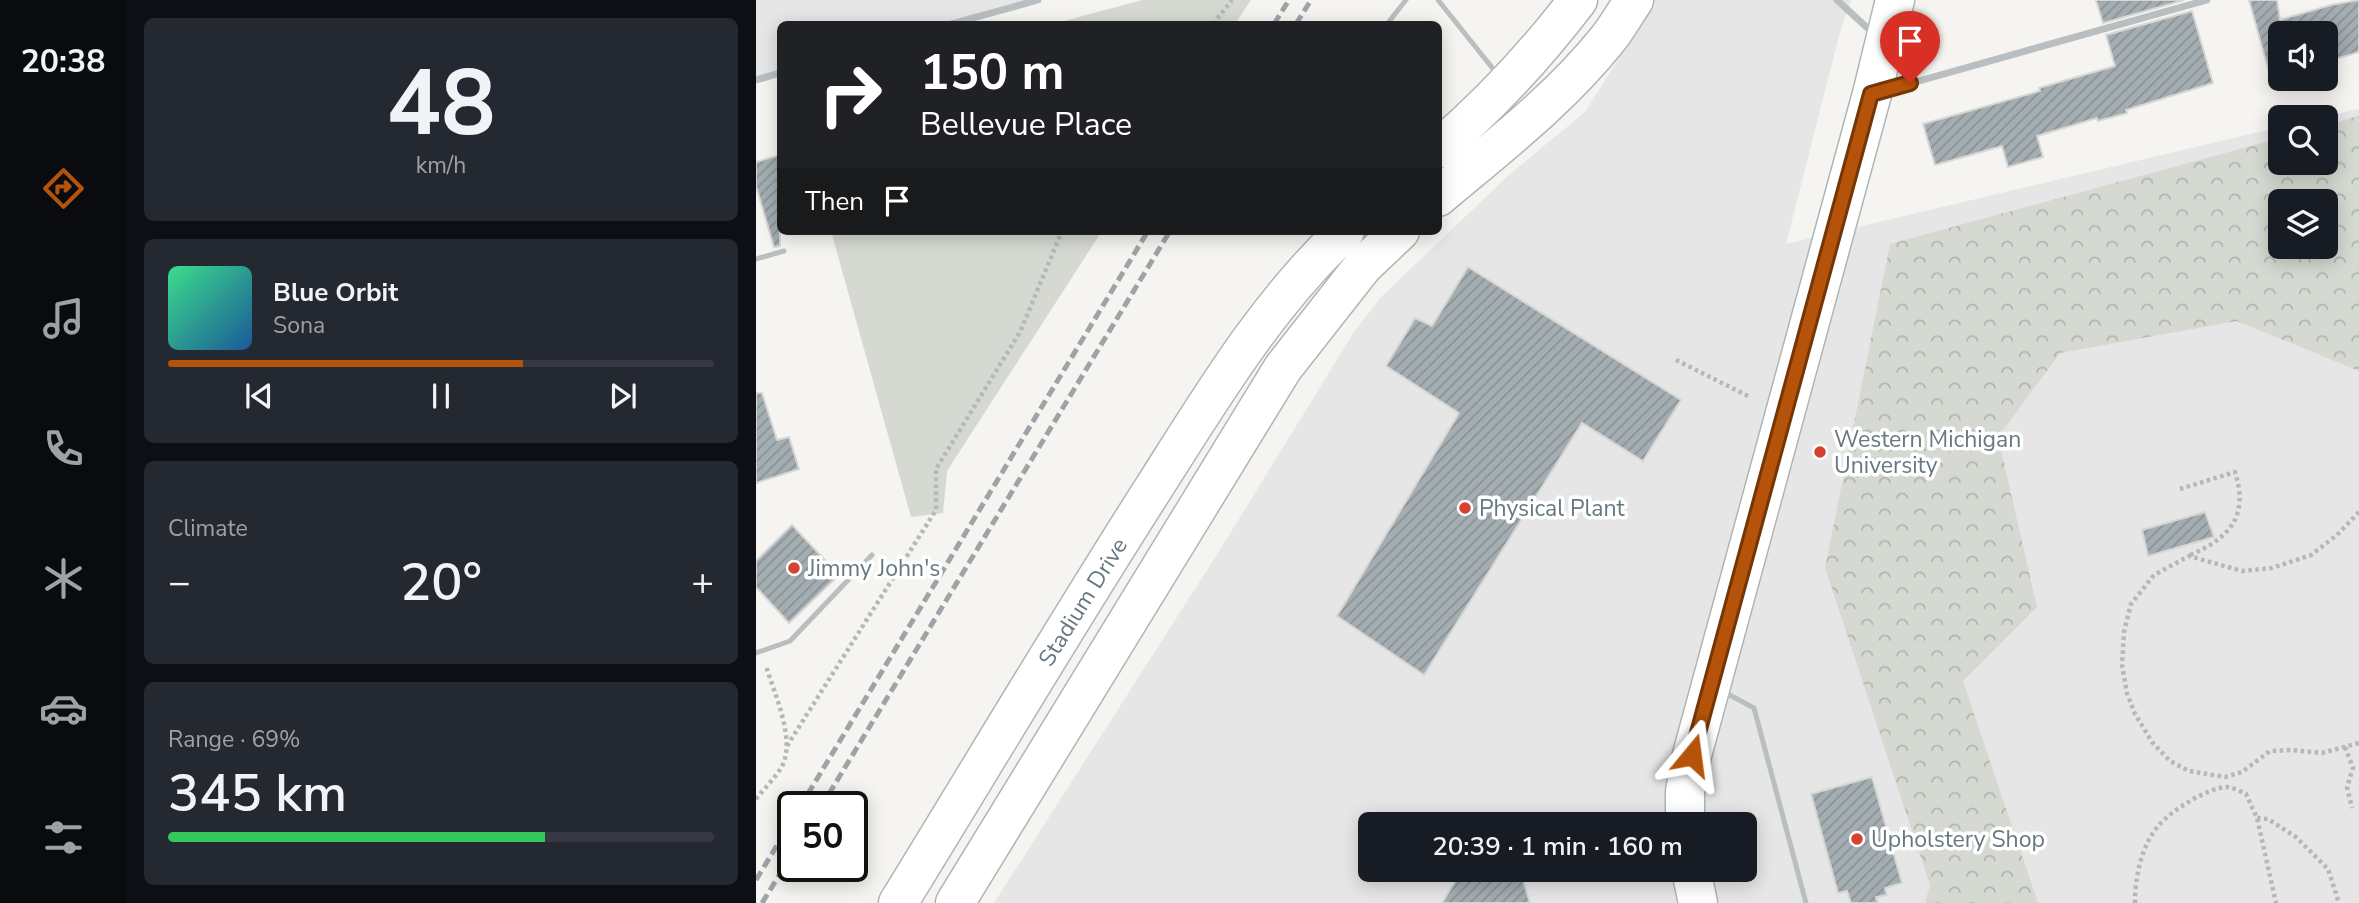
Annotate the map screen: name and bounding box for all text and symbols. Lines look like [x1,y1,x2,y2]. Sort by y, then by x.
pin [1880,11,1940,83]
map controls [2268,21,2338,259]
button: sound [2268,21,2338,91]
icon: arrive [1891,22,1929,60]
text: 150 m [920,39,1064,106]
text: 20:38 [21,40,105,83]
text: 48 [386,42,496,166]
icon: right [805,49,896,140]
text: Bellevue Place [920,103,1132,146]
button: search [2268,105,2338,175]
text: km/h [416,150,466,181]
icon: directions [39,164,88,213]
icon: arrive [878,182,916,220]
text: Then [805,184,864,219]
button: layers [2268,189,2338,259]
text: Blue Orbit [273,275,398,310]
icon: music [39,294,88,343]
text: Sona [273,310,325,341]
icon: previous [240,377,278,415]
icon: pause [422,377,460,415]
icon: next [604,377,642,415]
icon: phone [39,424,88,473]
place label: Western Michigan University [1834,424,2021,481]
marker: Western Michigan University [1812,444,1828,460]
place label: Physical Plant [1479,493,1626,524]
marker: Physical Plant [1457,500,1473,516]
text: Climate [168,513,248,544]
street label: Stadium Drive [1031,532,1135,672]
text: 20° [400,547,482,618]
place label: Jimmy John's [807,553,940,584]
icon: climate [39,554,88,603]
text: − [168,557,191,608]
text: + [691,557,714,608]
marker: Jimmy John's [786,560,802,576]
icon: car [39,684,88,733]
position arrow [1655,718,1729,792]
text: Range · 69% [168,724,300,755]
text: 345 km [168,758,347,829]
speed limit sign: 50 [777,791,868,882]
icon: filters [39,813,88,862]
place label: Upholstery Shop [1871,824,2045,855]
text: 20:39 · 1 min · 160 m [1432,829,1683,864]
marker: Upholstery Shop [1849,831,1865,847]

